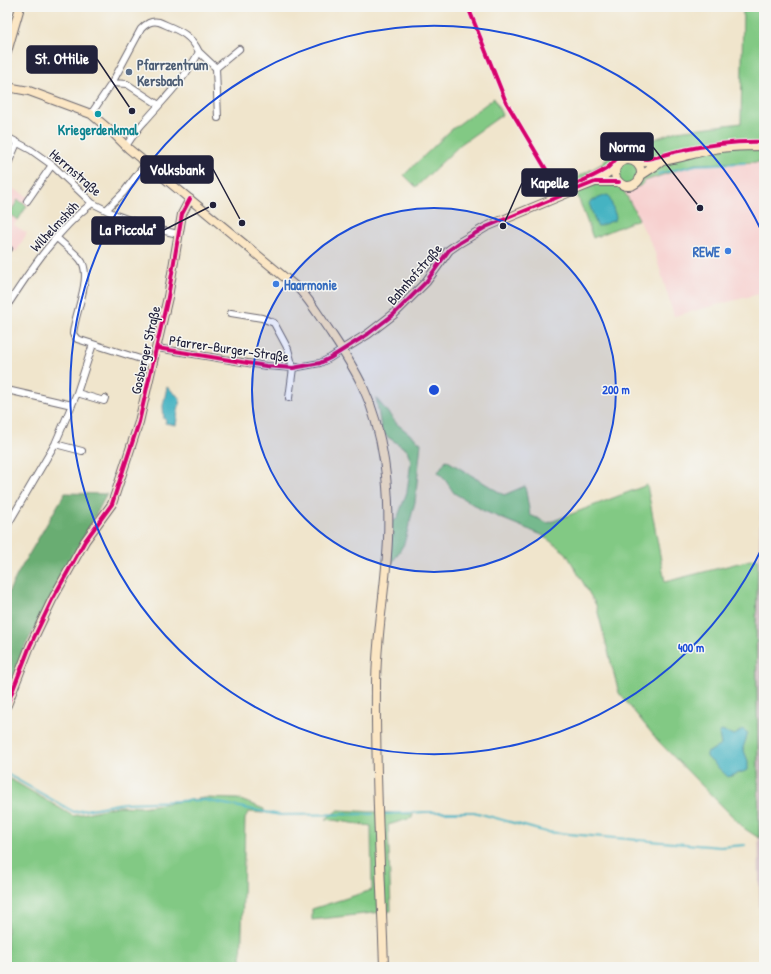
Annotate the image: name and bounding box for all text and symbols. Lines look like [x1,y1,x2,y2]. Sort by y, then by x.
callout: St. Ottilie [27,46,97,73]
text: St. Ottilie [35,48,89,69]
place label: Pfarrzentrum Kersbach [137,55,209,90]
marker: Pfarrzentrum Kersbach [124,67,134,77]
marker: Kriegerdenkmal [93,109,103,119]
place label: Kriegerdenkmal [58,120,139,141]
callout: Norma [601,133,653,160]
text: Norma [609,136,645,157]
street label: Herrnstraße [45,144,106,201]
callout: Volksbank [141,156,213,183]
text: Volksbank [149,159,206,180]
callout: Kapelle [522,169,577,196]
text: Kapelle [531,172,569,194]
street label: Wilhelmshöh [26,196,82,256]
callout: La Piccola² [92,217,164,244]
text: La Piccola² [100,219,157,240]
street label: Bahnhofstraße [382,239,447,309]
place label: REWE [693,242,721,261]
marker: REWE [723,246,733,256]
place label: Haarmonie [284,275,338,294]
marker: Haarmonie [271,279,281,289]
street label: Gosberger Straße [126,304,165,396]
street label: Pfarrer-Burger-Straße [168,330,290,367]
text: 200 m [602,381,630,398]
centre of rings [427,383,441,397]
text: 400 m [678,639,704,656]

